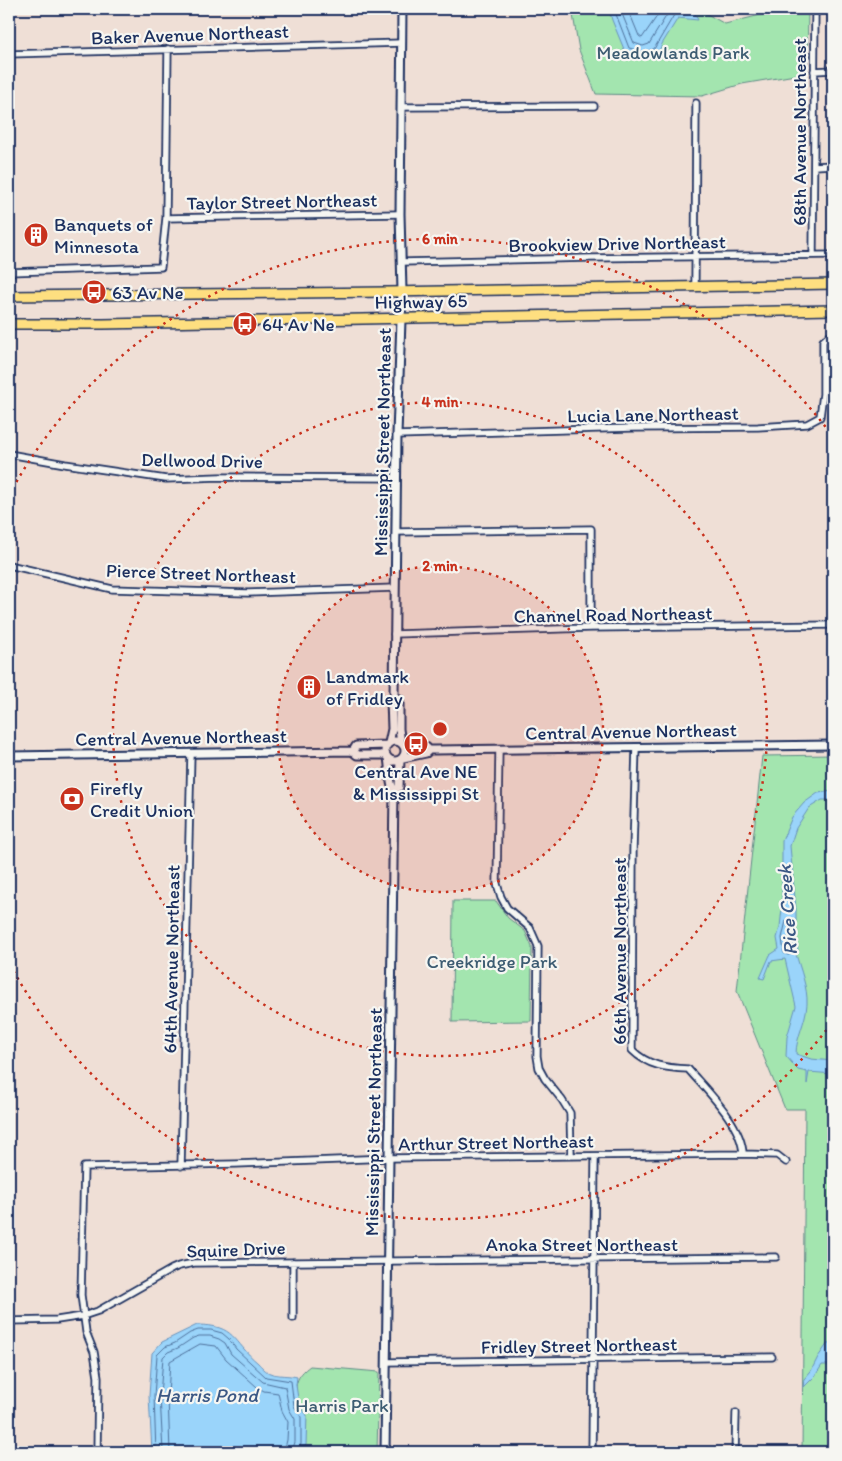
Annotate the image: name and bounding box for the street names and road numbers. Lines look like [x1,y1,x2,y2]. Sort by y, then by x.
street label: Baker Avenue Northeast [91,20,289,49]
street label: 68th Avenue Northeast [788,38,811,226]
street label: Taylor Street Northeast [186,188,378,215]
street label: Brookview Drive Northeast [508,230,726,257]
street label: Highway 65 [374,289,468,314]
street label: Mississippi Street Northeast [369,328,396,556]
street label: Lucia Lane Northeast [567,402,739,427]
street label: Dellwood Drive [141,448,263,473]
street label: Pierce Street Northeast [106,559,296,588]
street label: Channel Road Northeast [513,601,713,628]
street label: Central Avenue Northeast [525,718,737,745]
street label: Central Avenue Northeast [75,724,287,751]
street label: 66th Avenue Northeast [608,857,631,1045]
street label: 64th Avenue Northeast [158,864,185,1054]
street label: Mississippi Street Northeast [360,1008,387,1236]
street label: Arthur Street Northeast [398,1129,594,1156]
street label: Anoka Street Northeast [486,1233,678,1256]
street label: Squire Drive [186,1236,286,1263]
street label: Fridley Street Northeast [481,1332,677,1359]

